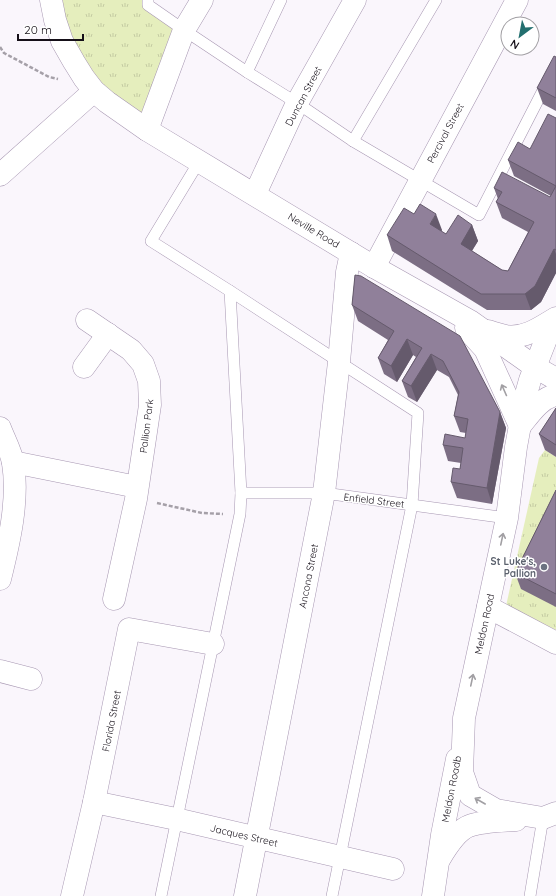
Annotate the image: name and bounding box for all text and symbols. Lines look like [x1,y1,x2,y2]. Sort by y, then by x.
scale bar [18,16,83,42]
north arrow [500,16,540,56]
text: 20 m [24,22,52,37]
text: N [508,36,522,53]
street label: Duncan Street [282,64,325,128]
street label: Percival Street [424,100,467,165]
street label: Neville Road [286,210,342,251]
one-way arrow [500,384,507,396]
street label: Pallion Park [137,398,156,454]
street label: Enfield Street [343,490,406,511]
one-way arrow [499,533,507,546]
street label: Ancona Street [296,542,321,609]
place label: St Luke's, Pallion [491,555,536,580]
marker: St Luke's, Pallion [539,562,549,572]
street label: Meldon Road [472,593,497,656]
one-way arrow [469,674,477,687]
street label: Florida Street [99,689,124,753]
street label: Meldon Roadb [439,755,464,824]
one-way arrow [474,796,486,804]
street label: Jacques Street [209,821,280,850]

